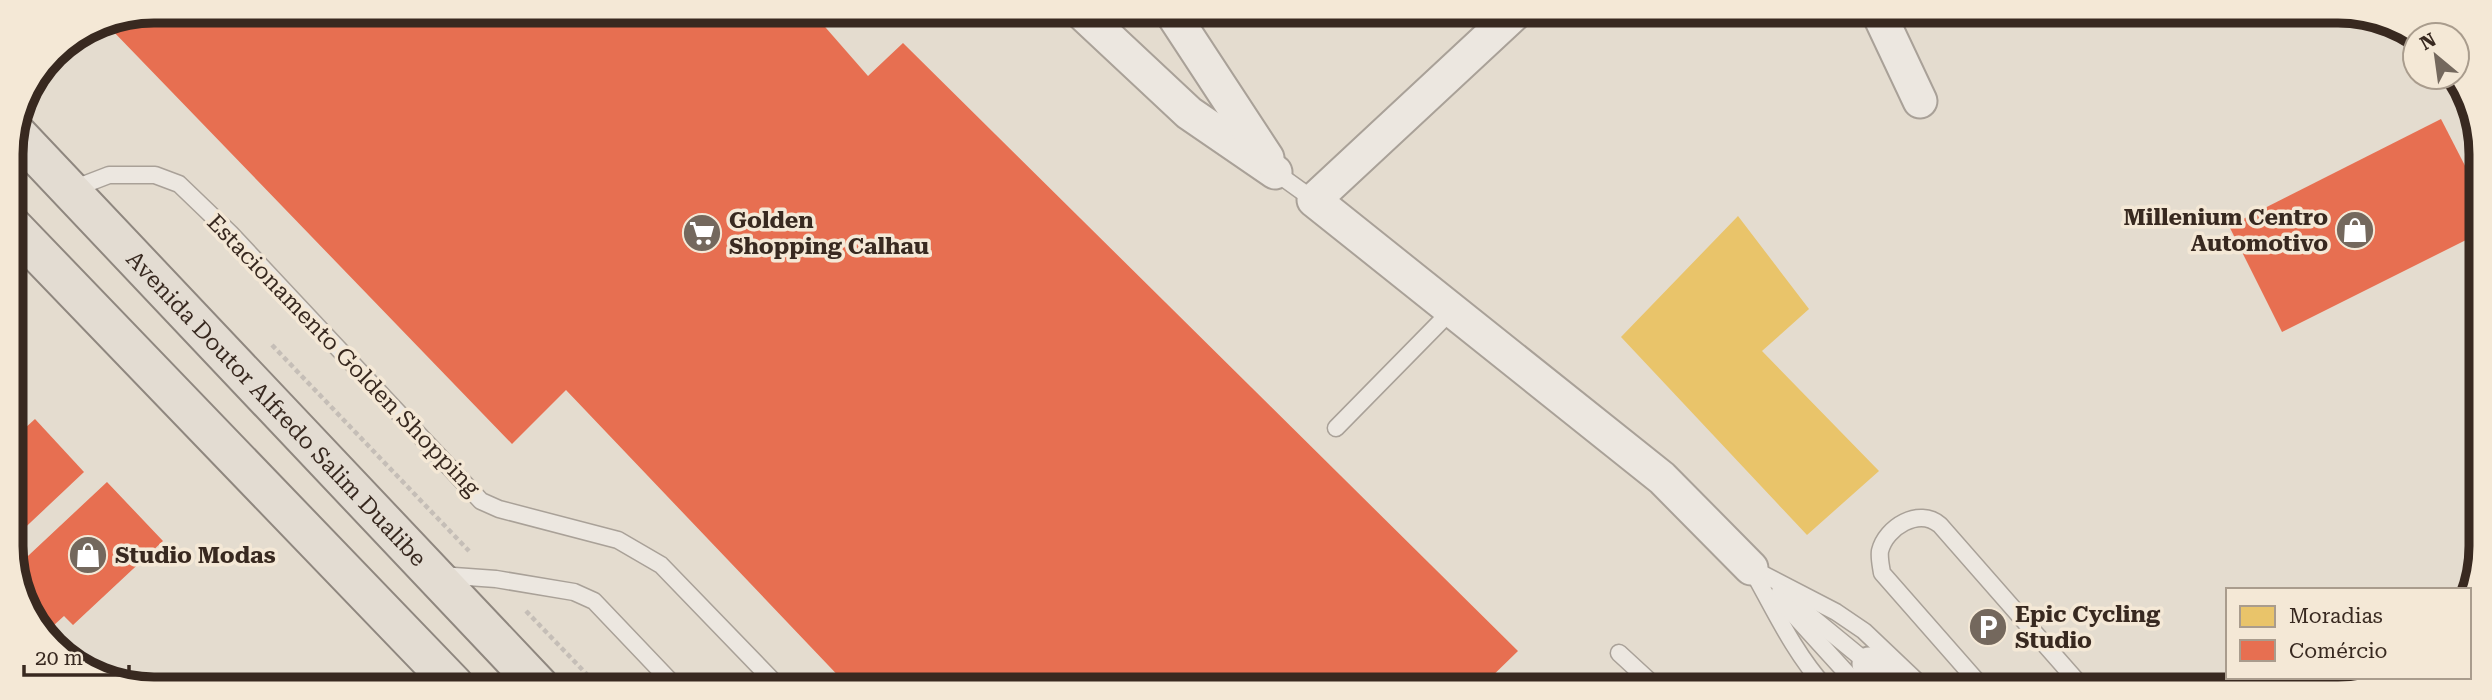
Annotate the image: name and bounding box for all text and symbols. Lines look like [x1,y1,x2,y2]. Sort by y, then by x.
north arrow [2401,21,2471,91]
text: N [2416,28,2440,55]
place label: Millenium Centro Automotivo [2124,204,2328,257]
place label: Golden Shopping Calhau [729,207,929,260]
street label: Estacionamento Golden Shopping [202,209,486,502]
shop icon: Millenium Centro Automotivo [2334,209,2376,251]
supermarket icon: Golden Shopping Calhau [681,212,723,254]
street label: Avenida Doutor Alfredo Salim Dualibe [121,246,432,572]
shop icon: Studio Modas [67,534,109,576]
place label: Studio Modas [115,542,276,569]
legend [2226,588,2471,679]
place label: Epic Cycling Studio [2015,601,2161,654]
text: Moradias [2289,604,2383,628]
parking icon: Epic Cycling Studio [1967,606,2009,648]
scale bar [24,634,130,678]
text: Comércio [2289,639,2388,663]
text: 20 m [35,646,83,670]

